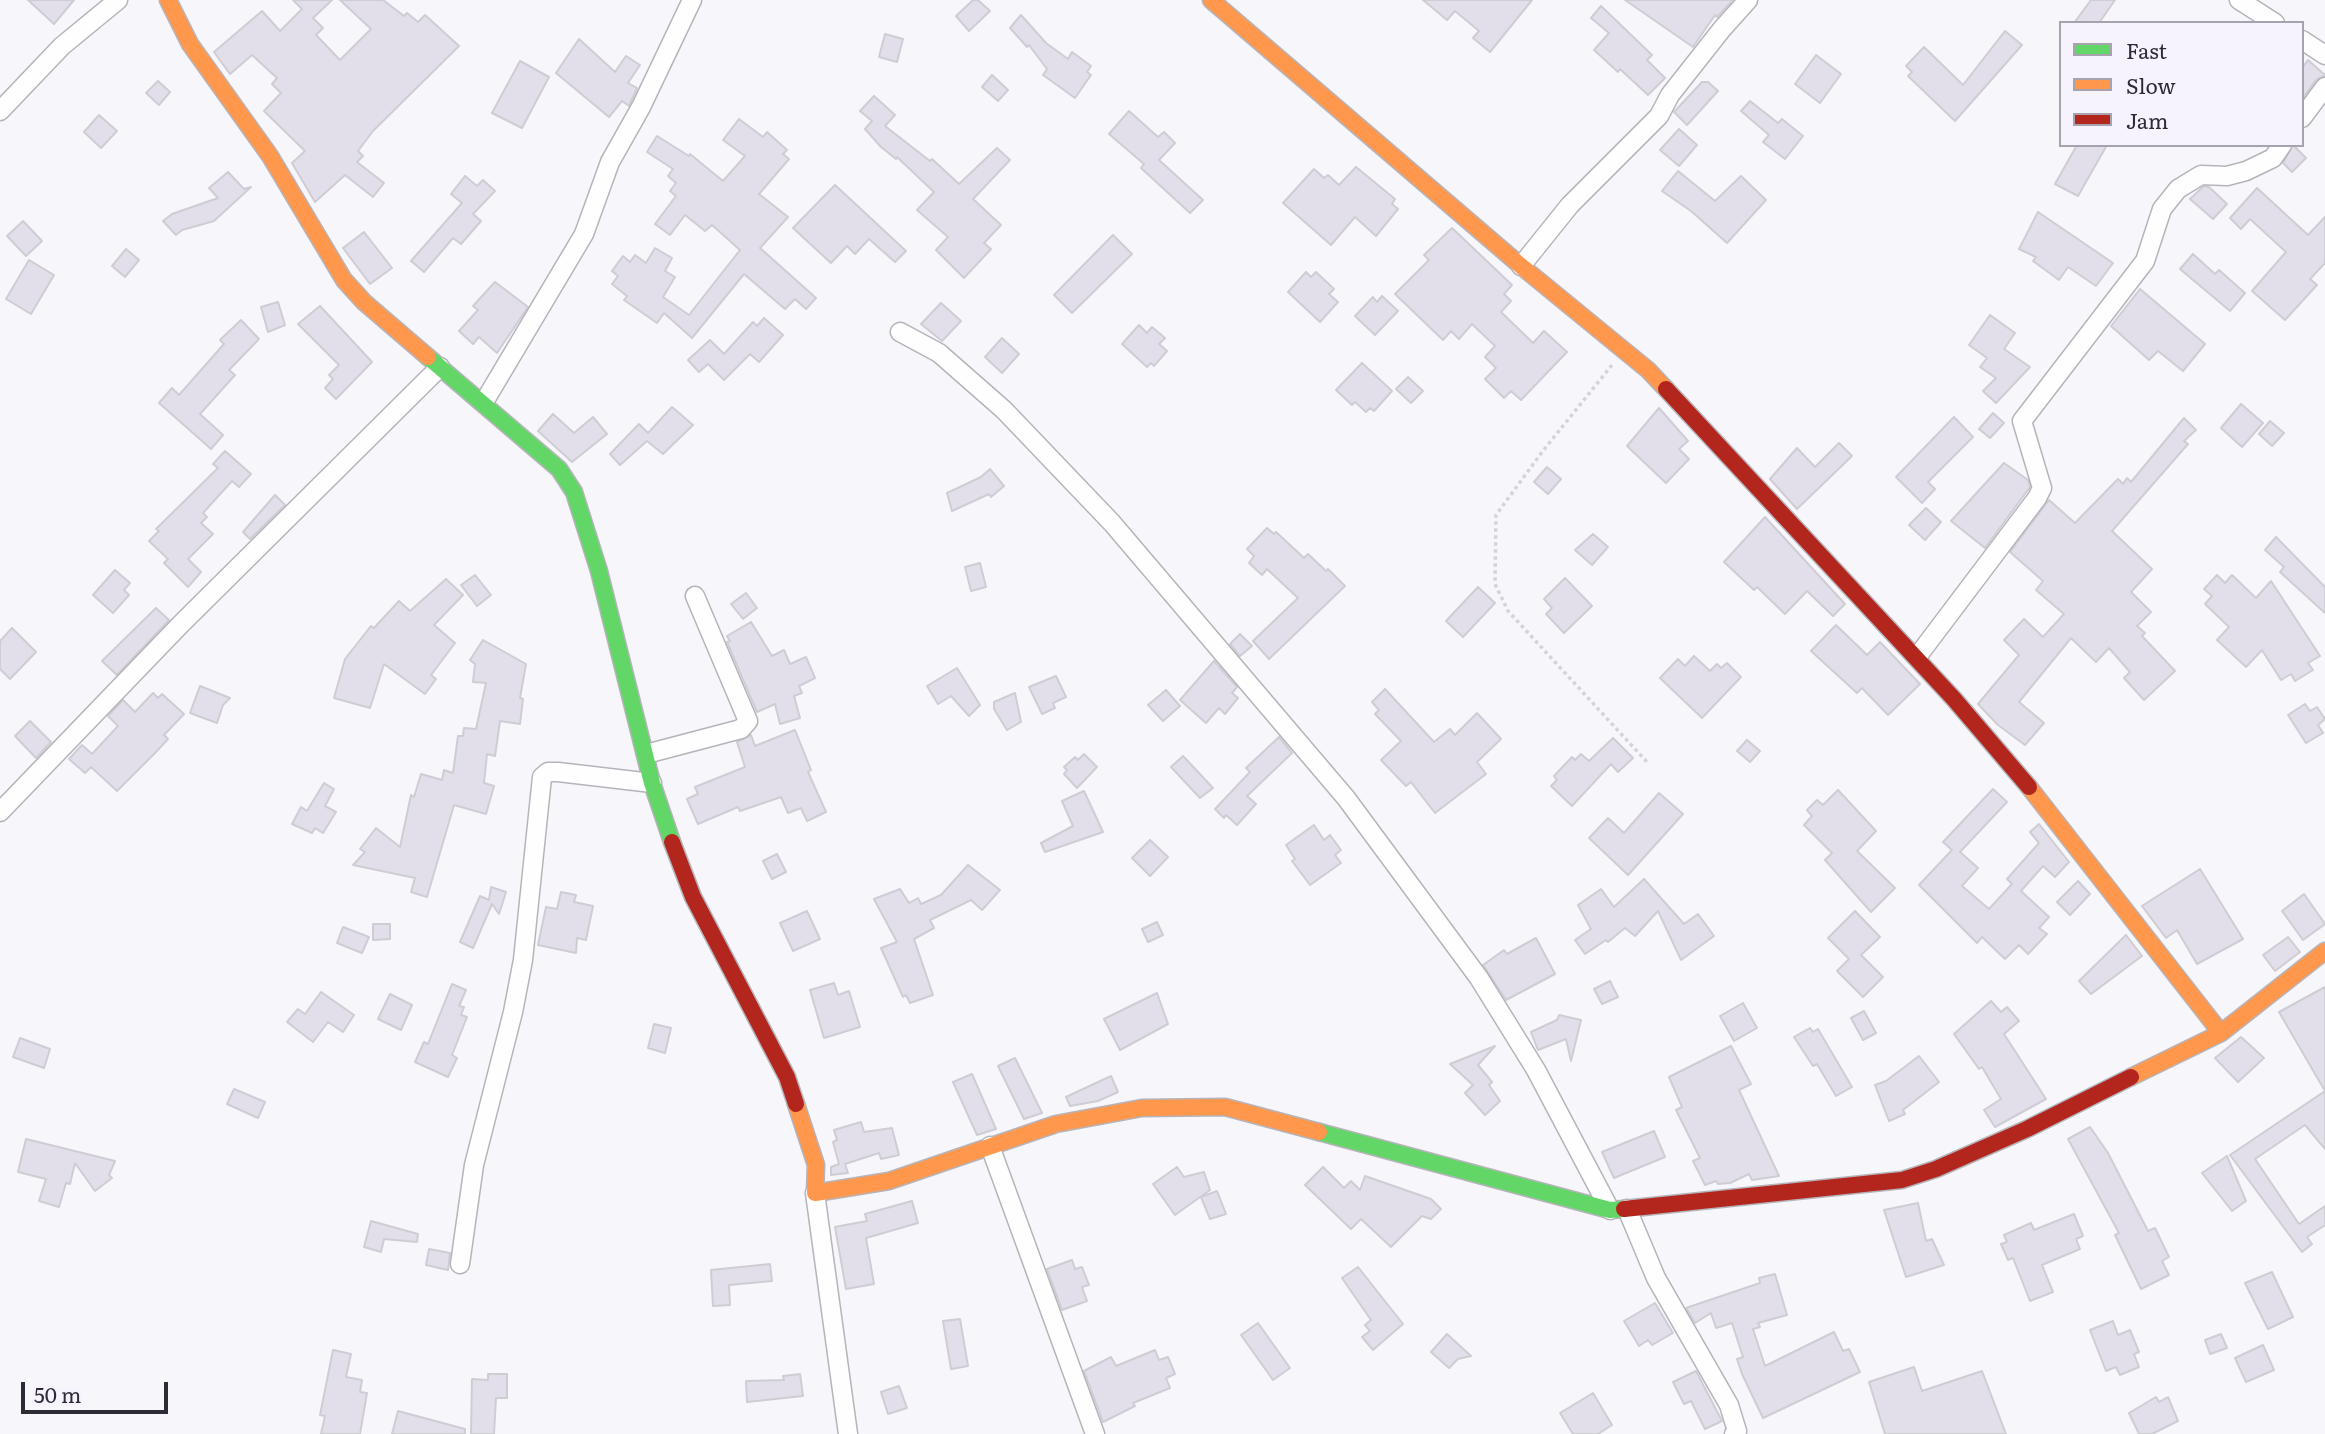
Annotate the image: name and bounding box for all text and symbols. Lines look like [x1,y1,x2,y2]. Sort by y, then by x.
legend [2059,21,2304,147]
text: Fast [2126,34,2167,65]
text: Slow [2126,69,2176,100]
text: Jam [2126,104,2168,135]
scale bar [24,1368,172,1412]
text: 50 m [34,1378,81,1409]

